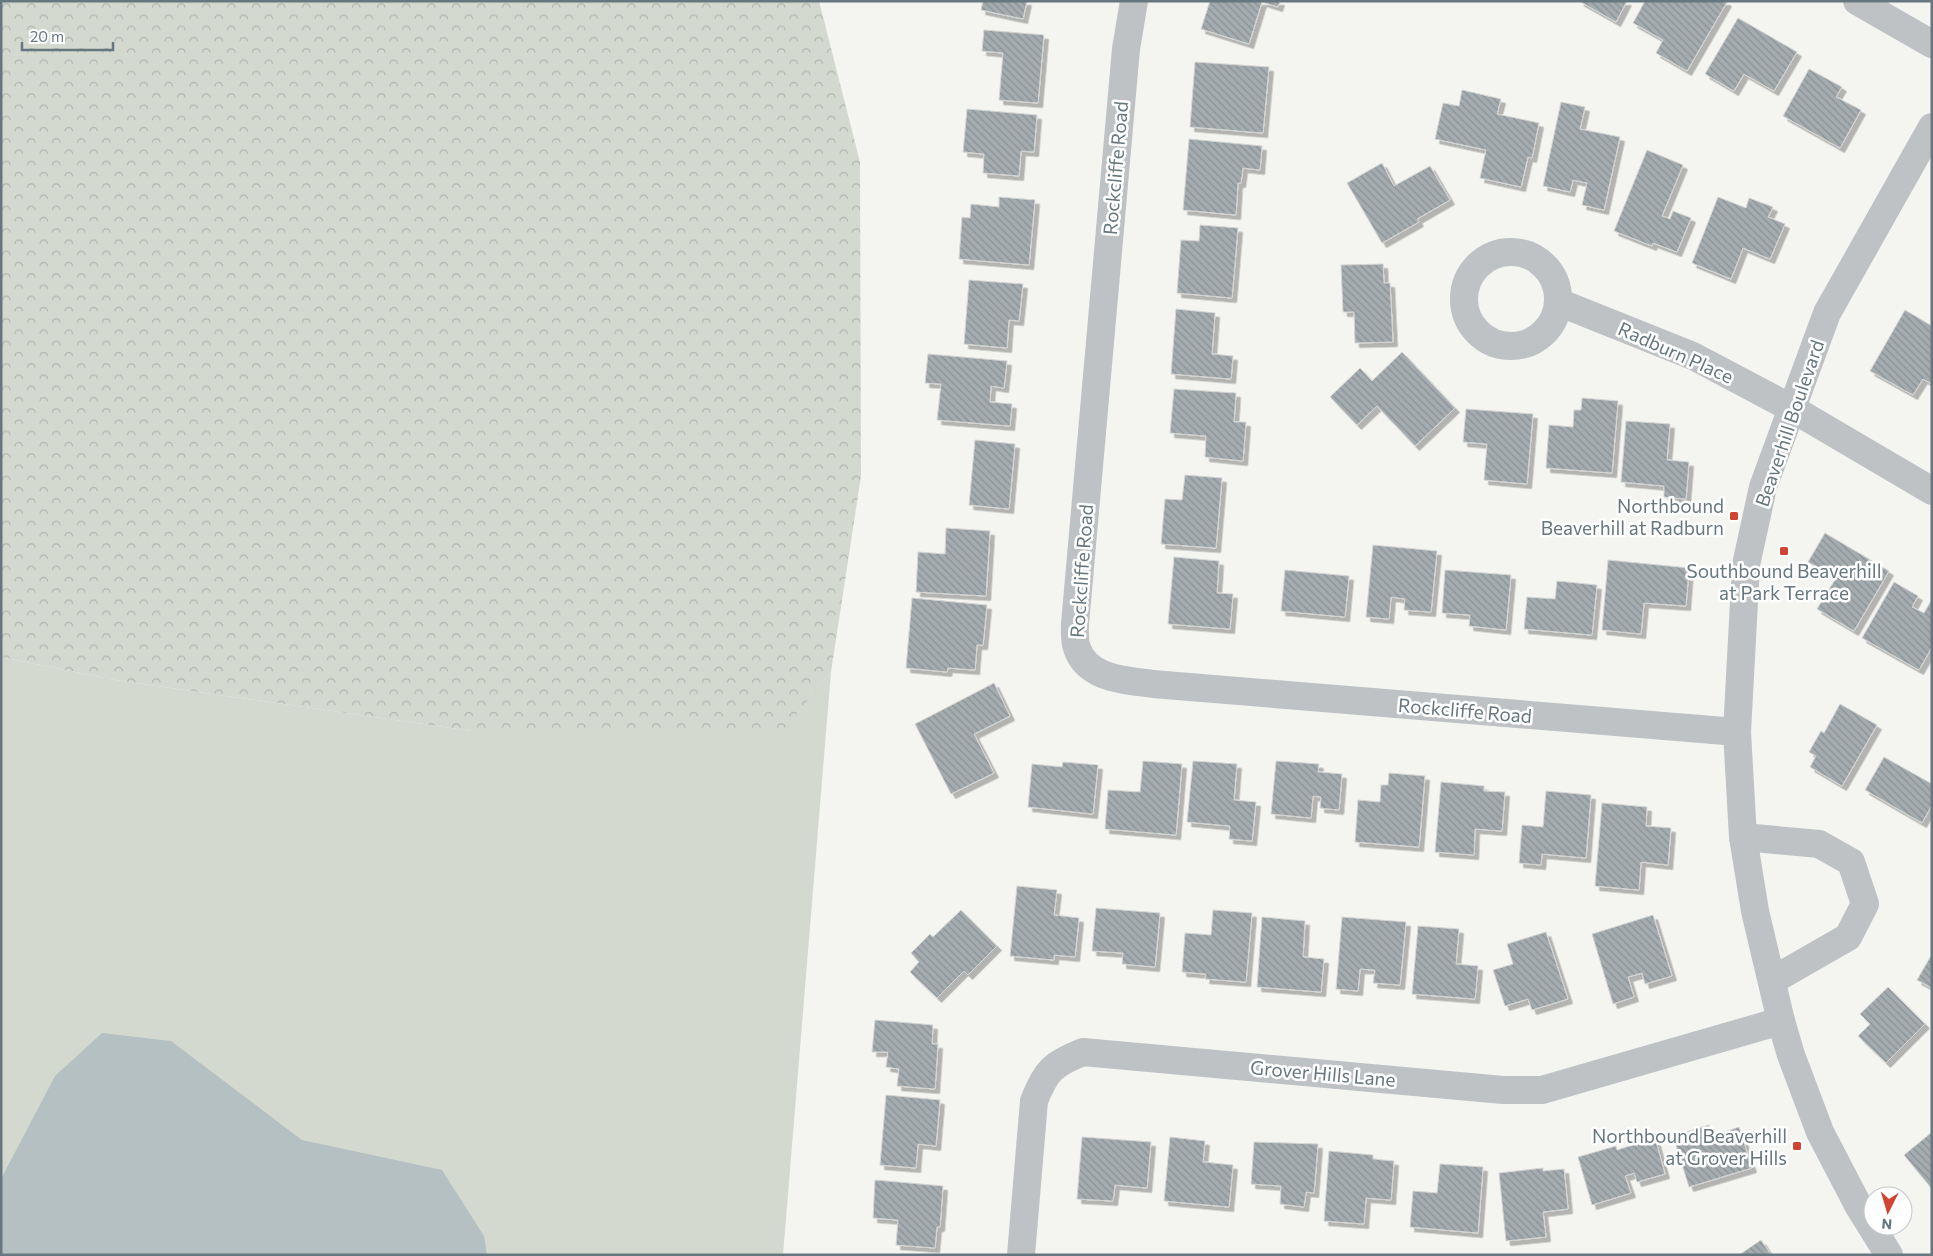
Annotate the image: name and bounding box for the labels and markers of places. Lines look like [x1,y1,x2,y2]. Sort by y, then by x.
place label: Northbound Beaverhill at Radburn [1541,494,1724,539]
marker: Northbound Beaverhill at Radburn [1728,510,1740,522]
marker: Southbound Beaverhill at Park Terrace [1778,545,1790,557]
place label: Southbound Beaverhill at Park Terrace [1687,559,1881,604]
place label: Northbound Beaverhill at Grover Hills [1592,1124,1787,1169]
marker: Northbound Beaverhill at Grover Hills [1791,1140,1803,1152]

